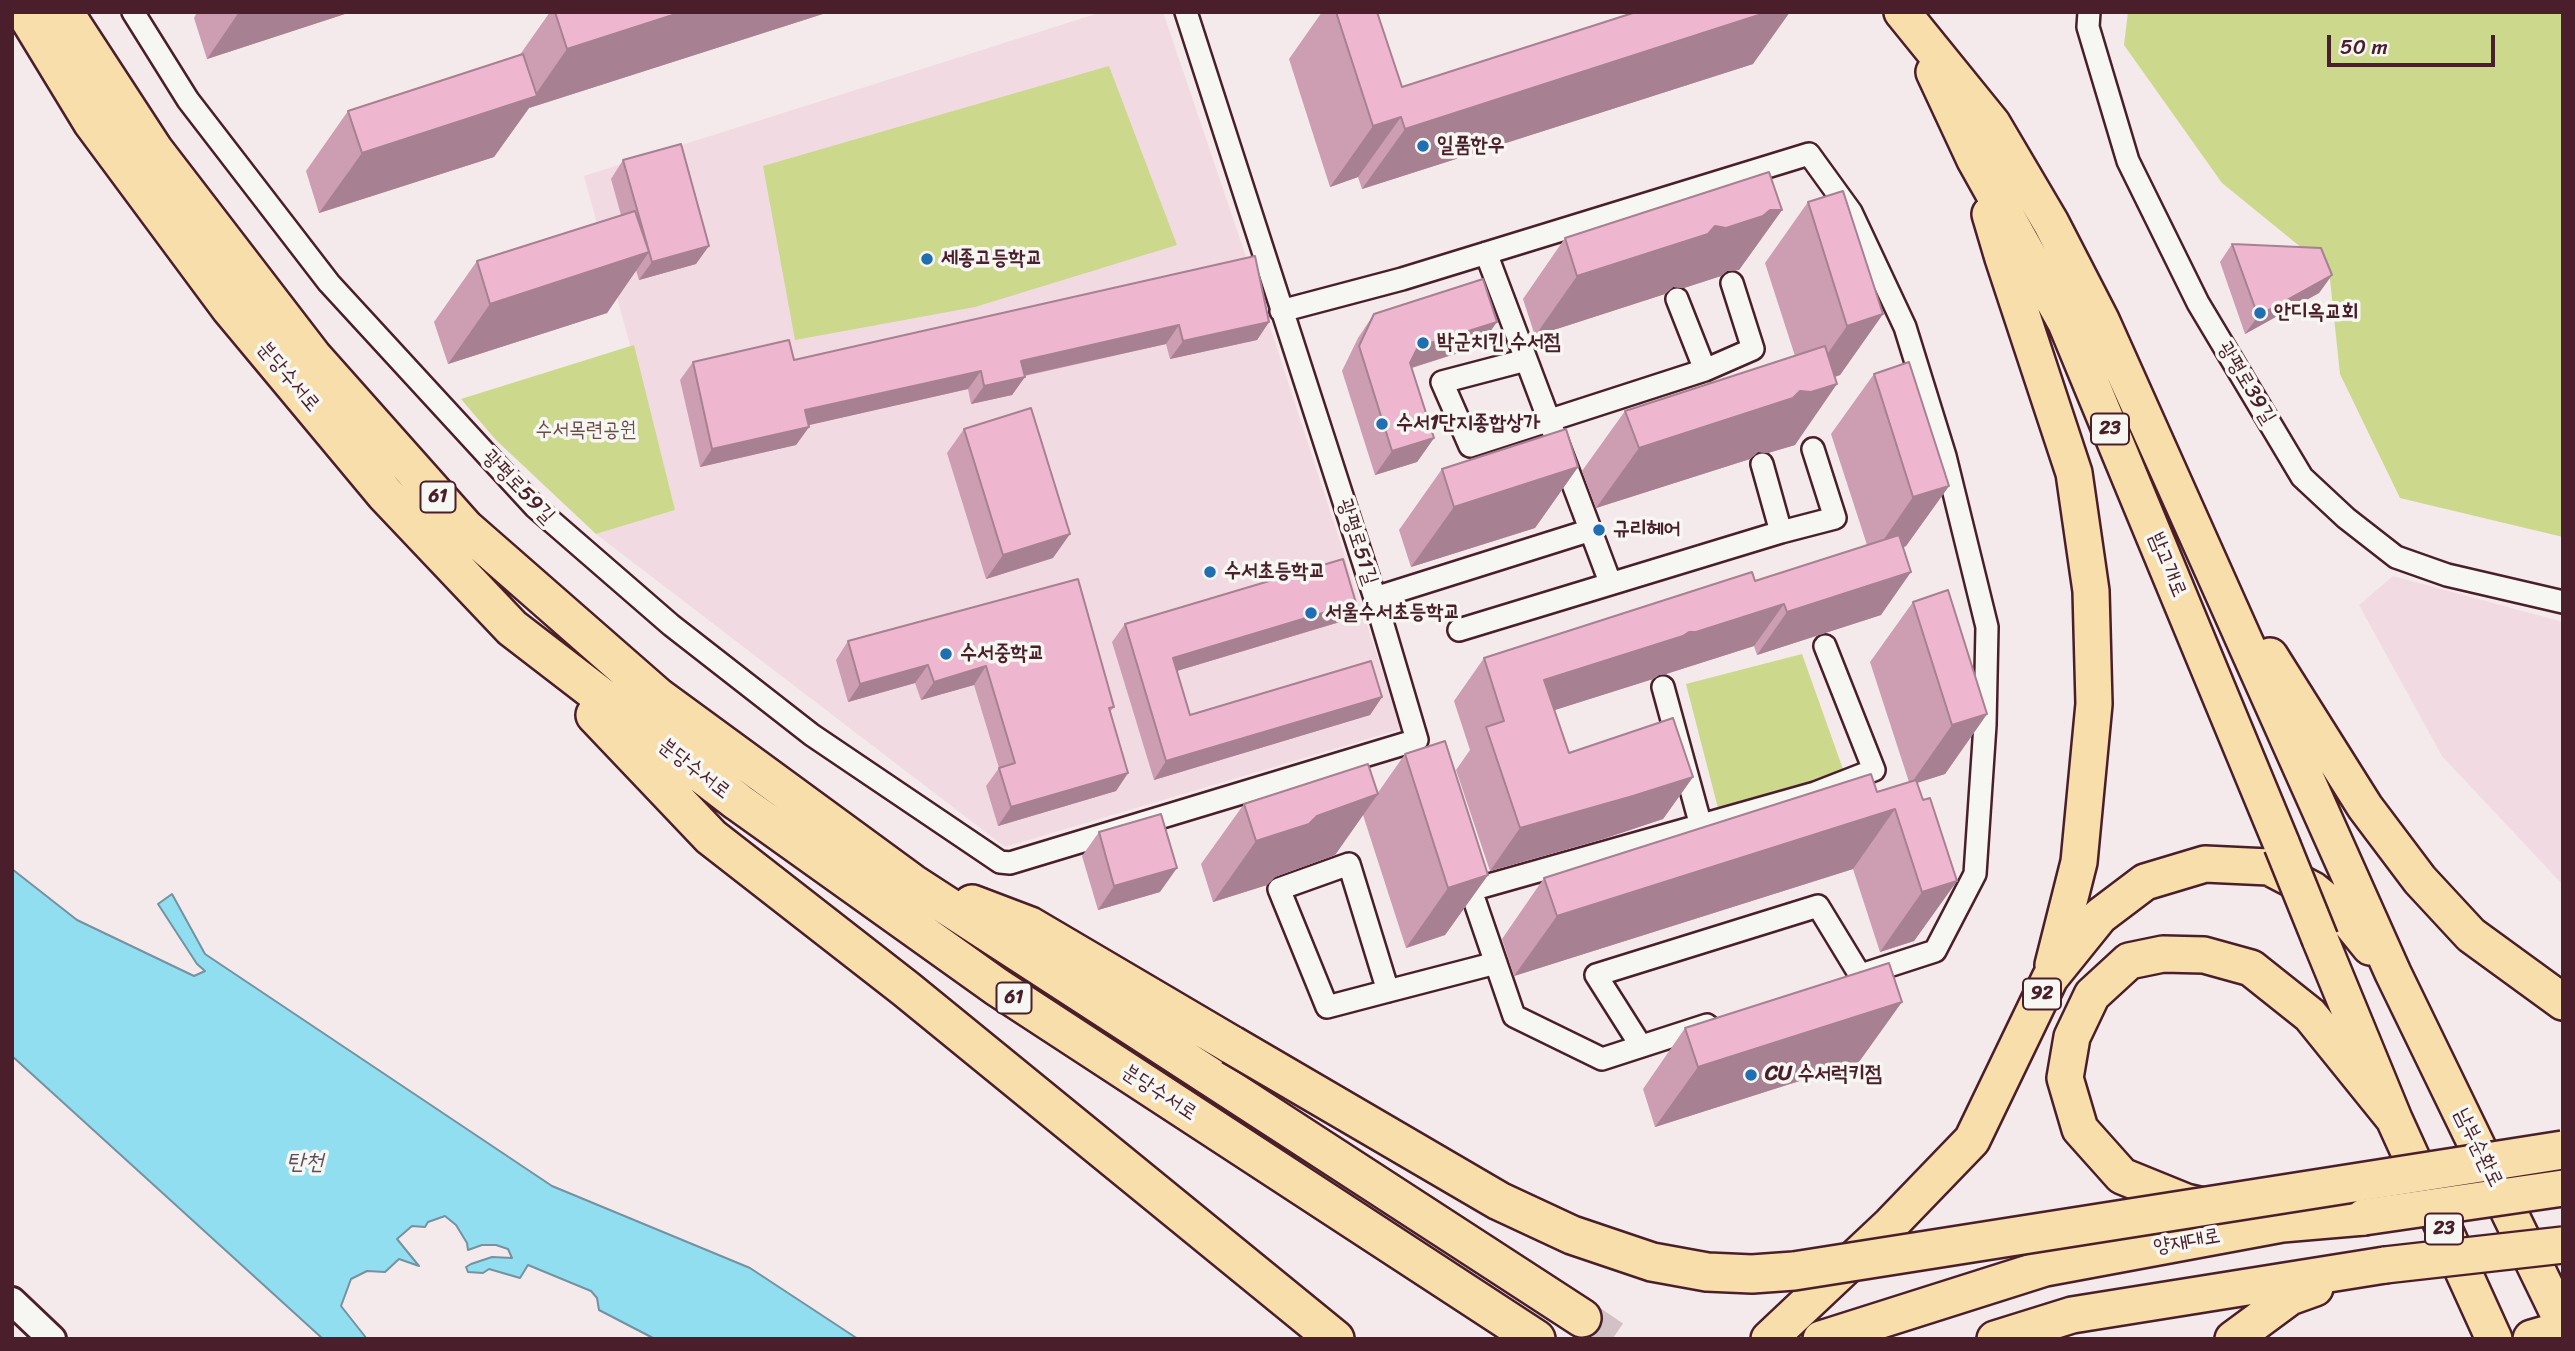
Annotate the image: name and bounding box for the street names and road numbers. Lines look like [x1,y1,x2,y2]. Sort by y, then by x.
street label: 분당수서로 [251,337,325,417]
street label: 광평로39길 [2212,337,2280,429]
road number: 23 [2091,414,2129,444]
street label: 광평로59길 [477,445,559,529]
road number: 61 [420,482,456,512]
street label: 광평로51길 [1331,496,1383,588]
street label: 밤고개로 [2143,529,2191,601]
street label: 분당수서로 [653,733,735,805]
road number: 92 [2023,978,2061,1010]
road number: 61 [996,982,1032,1014]
street label: 분당수서로 [1117,1059,1201,1127]
street label: 남부순환로 [2448,1105,2508,1191]
road number: 23 [2425,1214,2463,1245]
street label: 양재대로 [2152,1224,2222,1260]

